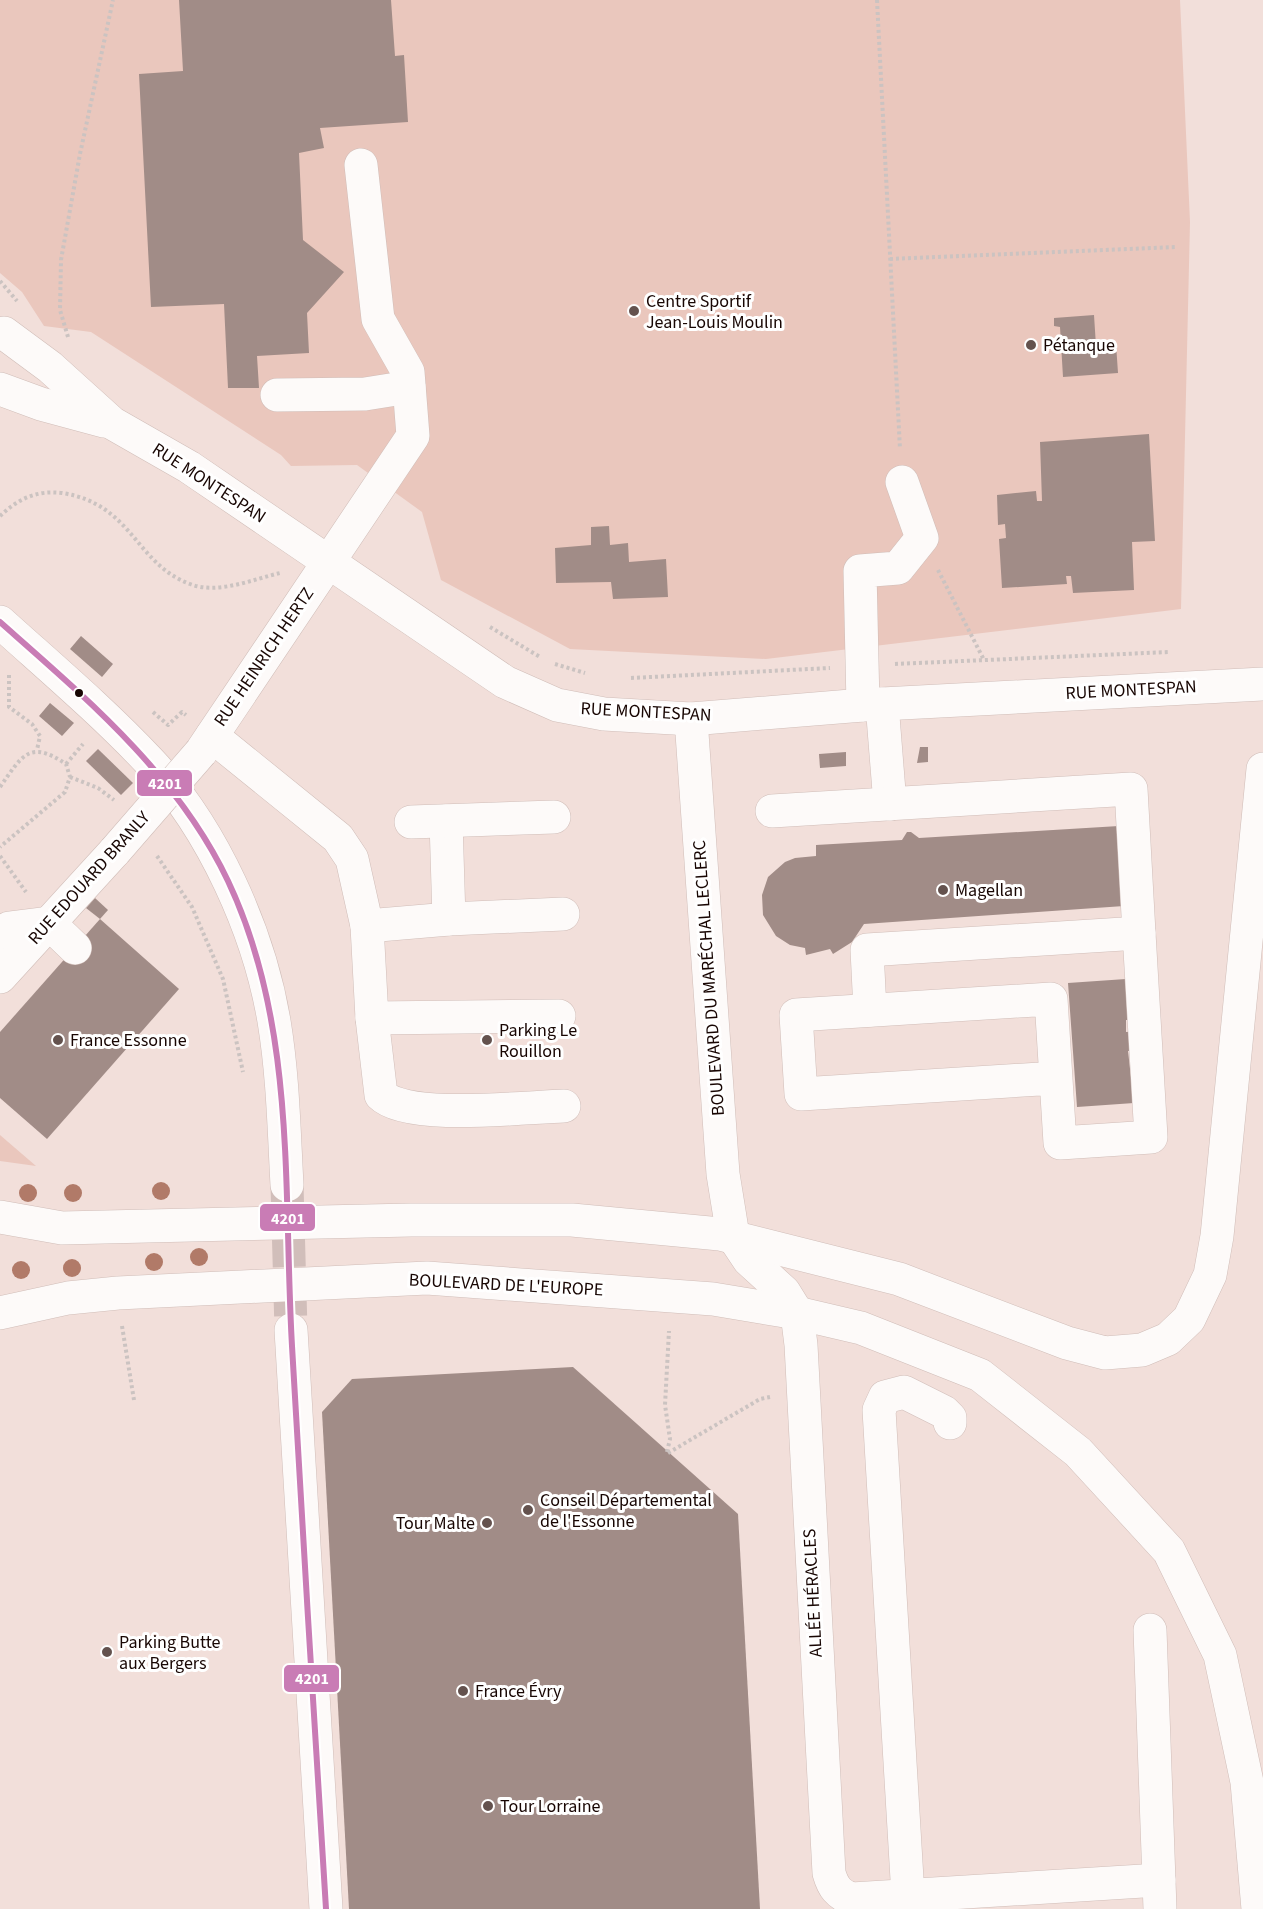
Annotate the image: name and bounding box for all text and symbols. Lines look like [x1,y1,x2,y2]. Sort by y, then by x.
place label: Centre Sportif Jean-Louis Moulin [646,289,783,335]
marker: Centre Sportif Jean-Louis Moulin [627,304,641,318]
place label: Pétanque [1043,333,1115,358]
marker: Pétanque [1024,338,1038,352]
street label: RUE MONTESPAN [147,437,271,529]
street label: RUE HEINRICH HERTZ [208,583,320,731]
street label: RUE MONTESPAN [1065,674,1197,706]
unlabelled marker [73,687,85,699]
street label: RUE MONTESPAN [580,696,712,728]
line badge: 4201 [136,769,193,797]
text: 4201 [148,773,182,795]
street label: RUE EDOUARD BRANLY [22,806,156,950]
street label: BOULEVARD DU MARÉCHAL LECLERC [687,839,731,1117]
place label: Magellan [955,878,1023,903]
marker: Magellan [936,883,950,897]
place label: Parking Le Rouillon [499,1018,577,1064]
place label: France Essonne [70,1028,187,1053]
marker: France Essonne [51,1033,65,1047]
marker: Parking Le Rouillon [480,1033,494,1047]
line badge: 4201 [259,1203,316,1232]
text: 4201 [271,1208,305,1230]
street label: BOULEVARD DE L'EUROPE [408,1267,604,1303]
place label: Conseil Départemental de l'Essonne [540,1488,712,1534]
marker: Conseil Départemental de l'Essonne [521,1503,535,1517]
place label: Tour Malte [396,1511,475,1536]
marker: Tour Malte [480,1516,494,1530]
street label: ALLÉE HÉRACLES [797,1528,829,1658]
place label: Parking Butte aux Bergers [119,1630,221,1676]
marker: Parking Butte aux Bergers [100,1645,114,1659]
line badge: 4201 [283,1664,340,1693]
text: 4201 [295,1668,329,1690]
place label: France Évry [475,1679,562,1704]
marker: France Évry [456,1684,470,1698]
place label: Tour Lorraine [500,1794,601,1819]
marker: Tour Lorraine [481,1799,495,1813]

